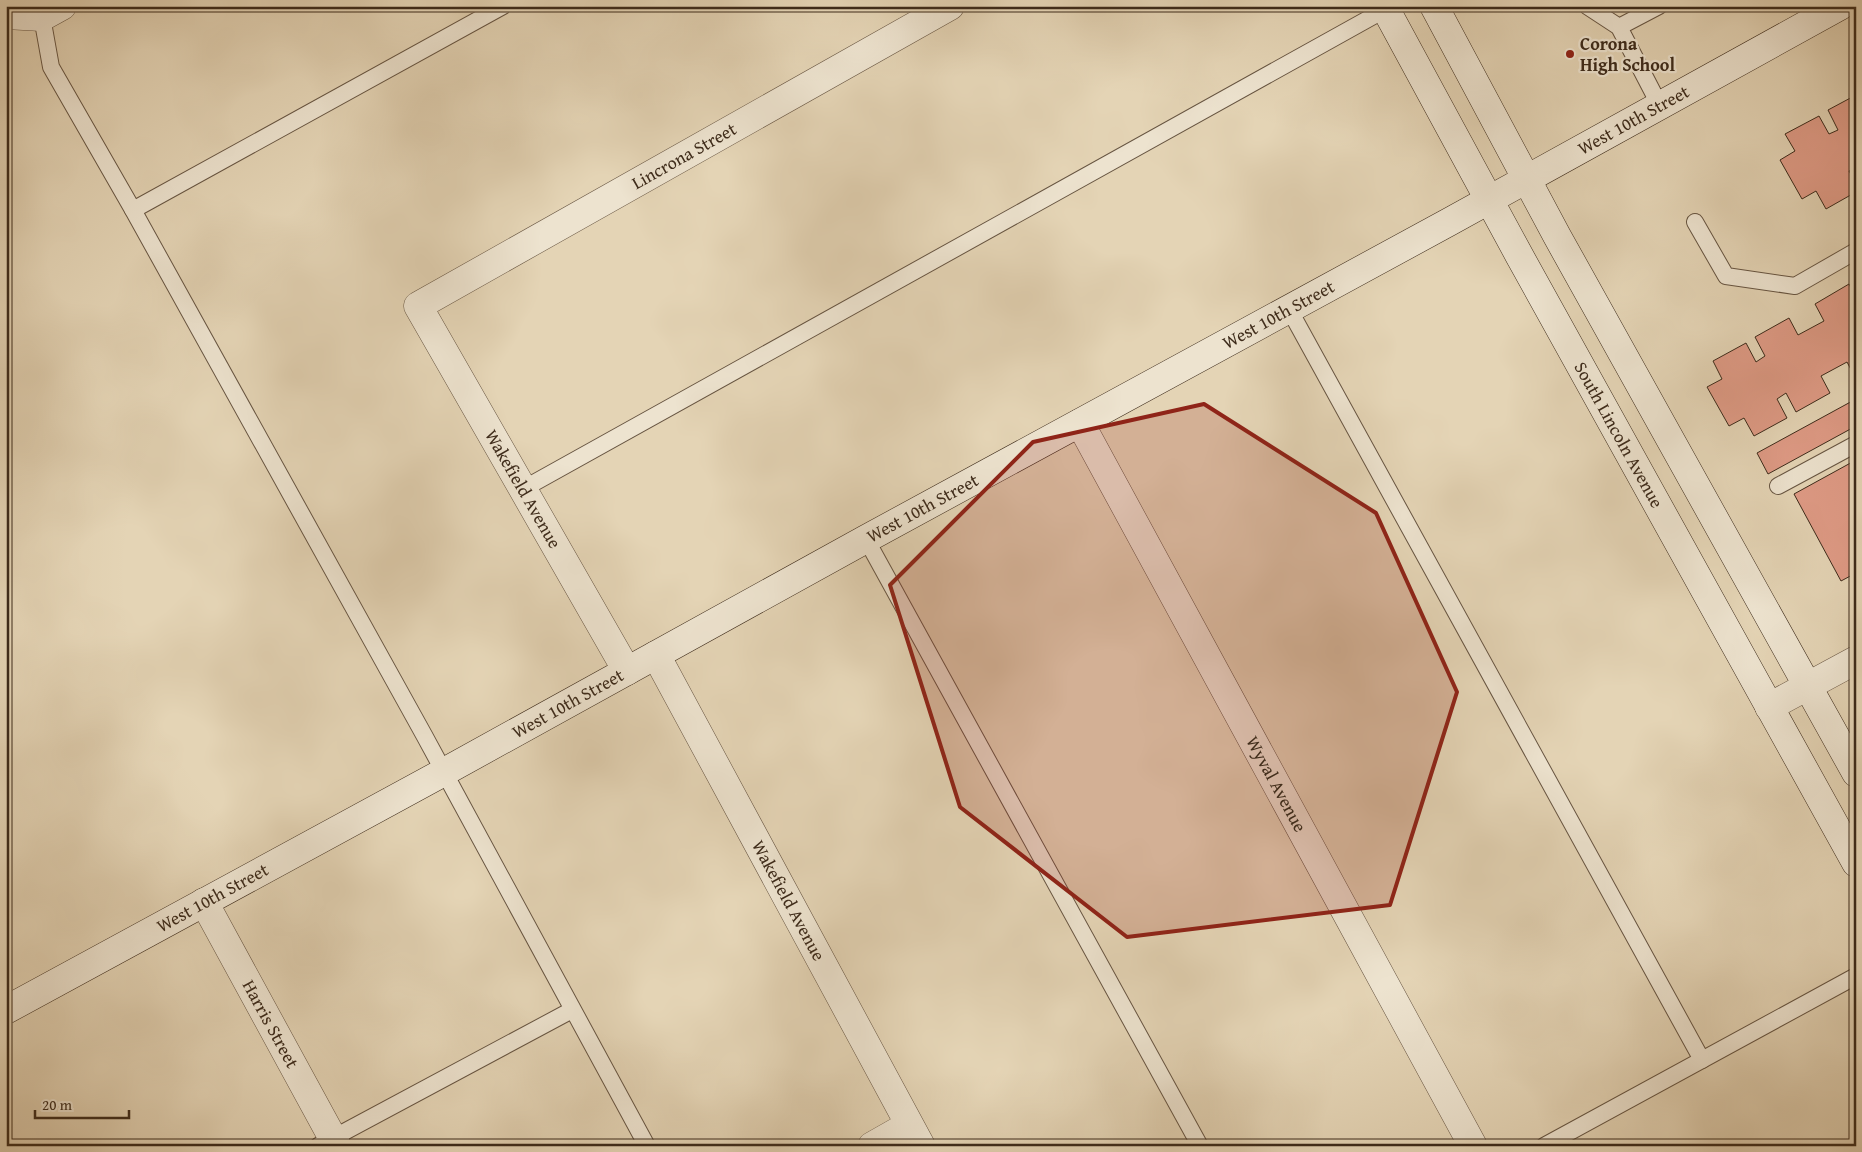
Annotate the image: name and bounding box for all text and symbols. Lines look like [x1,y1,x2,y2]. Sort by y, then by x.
place label: Corona High School [1580,30,1675,78]
marker: Corona High School [1564,48,1576,60]
street label: West 10th Street [1573,78,1695,161]
street label: Lincrona Street [626,115,742,196]
street label: West 10th Street [1217,273,1340,356]
street label: South Lincoln Avenue [1568,357,1671,513]
street label: Wakefield Avenue [478,424,569,553]
street label: West 10th Street [862,466,984,549]
street label: West 10th Street [507,661,629,745]
street label: Wyval Avenue [1240,731,1314,837]
street label: Wakefield Avenue [745,835,833,965]
street label: West 10th Street [151,856,274,939]
street label: Harris Street [236,975,306,1073]
scale bar [35,1087,129,1119]
text: 20 m [42,1094,73,1115]

